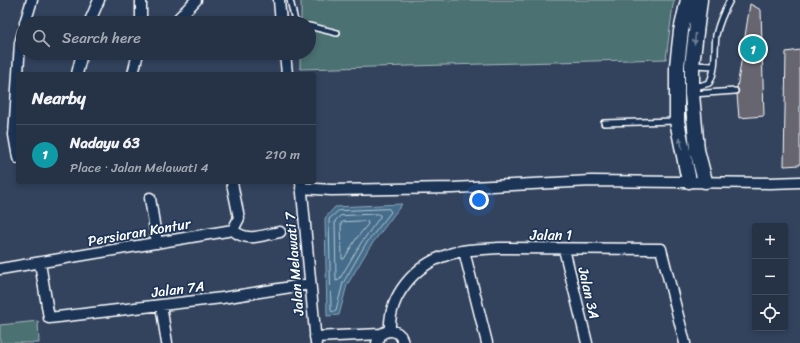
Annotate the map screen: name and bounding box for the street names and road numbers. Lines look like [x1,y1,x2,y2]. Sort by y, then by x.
street label: Jalan Melawati 7 [277,210,312,318]
street label: Persiaran Kontur [86,211,194,254]
street label: Jalan 1 [529,223,572,248]
street label: Jalan 3A [570,264,607,322]
street label: Jalan 7A [149,274,206,305]

